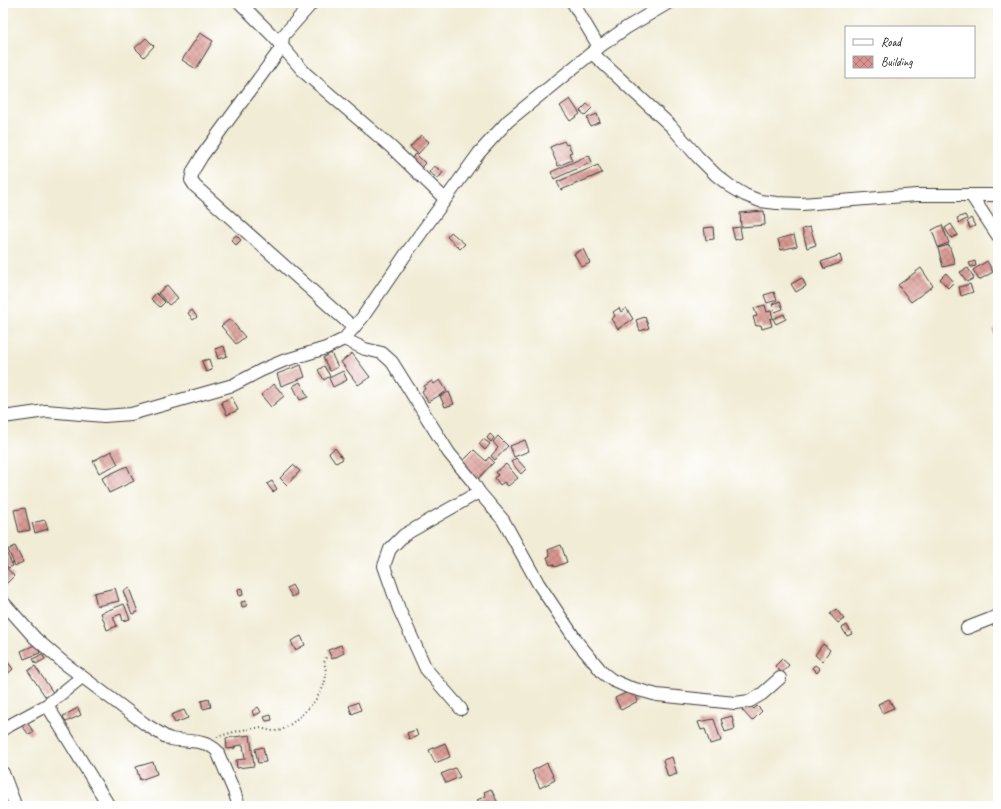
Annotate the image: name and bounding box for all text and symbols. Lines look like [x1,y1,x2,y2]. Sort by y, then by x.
legend [845,26,975,78]
text: Road [881,34,903,50]
text: Building [881,54,913,70]

